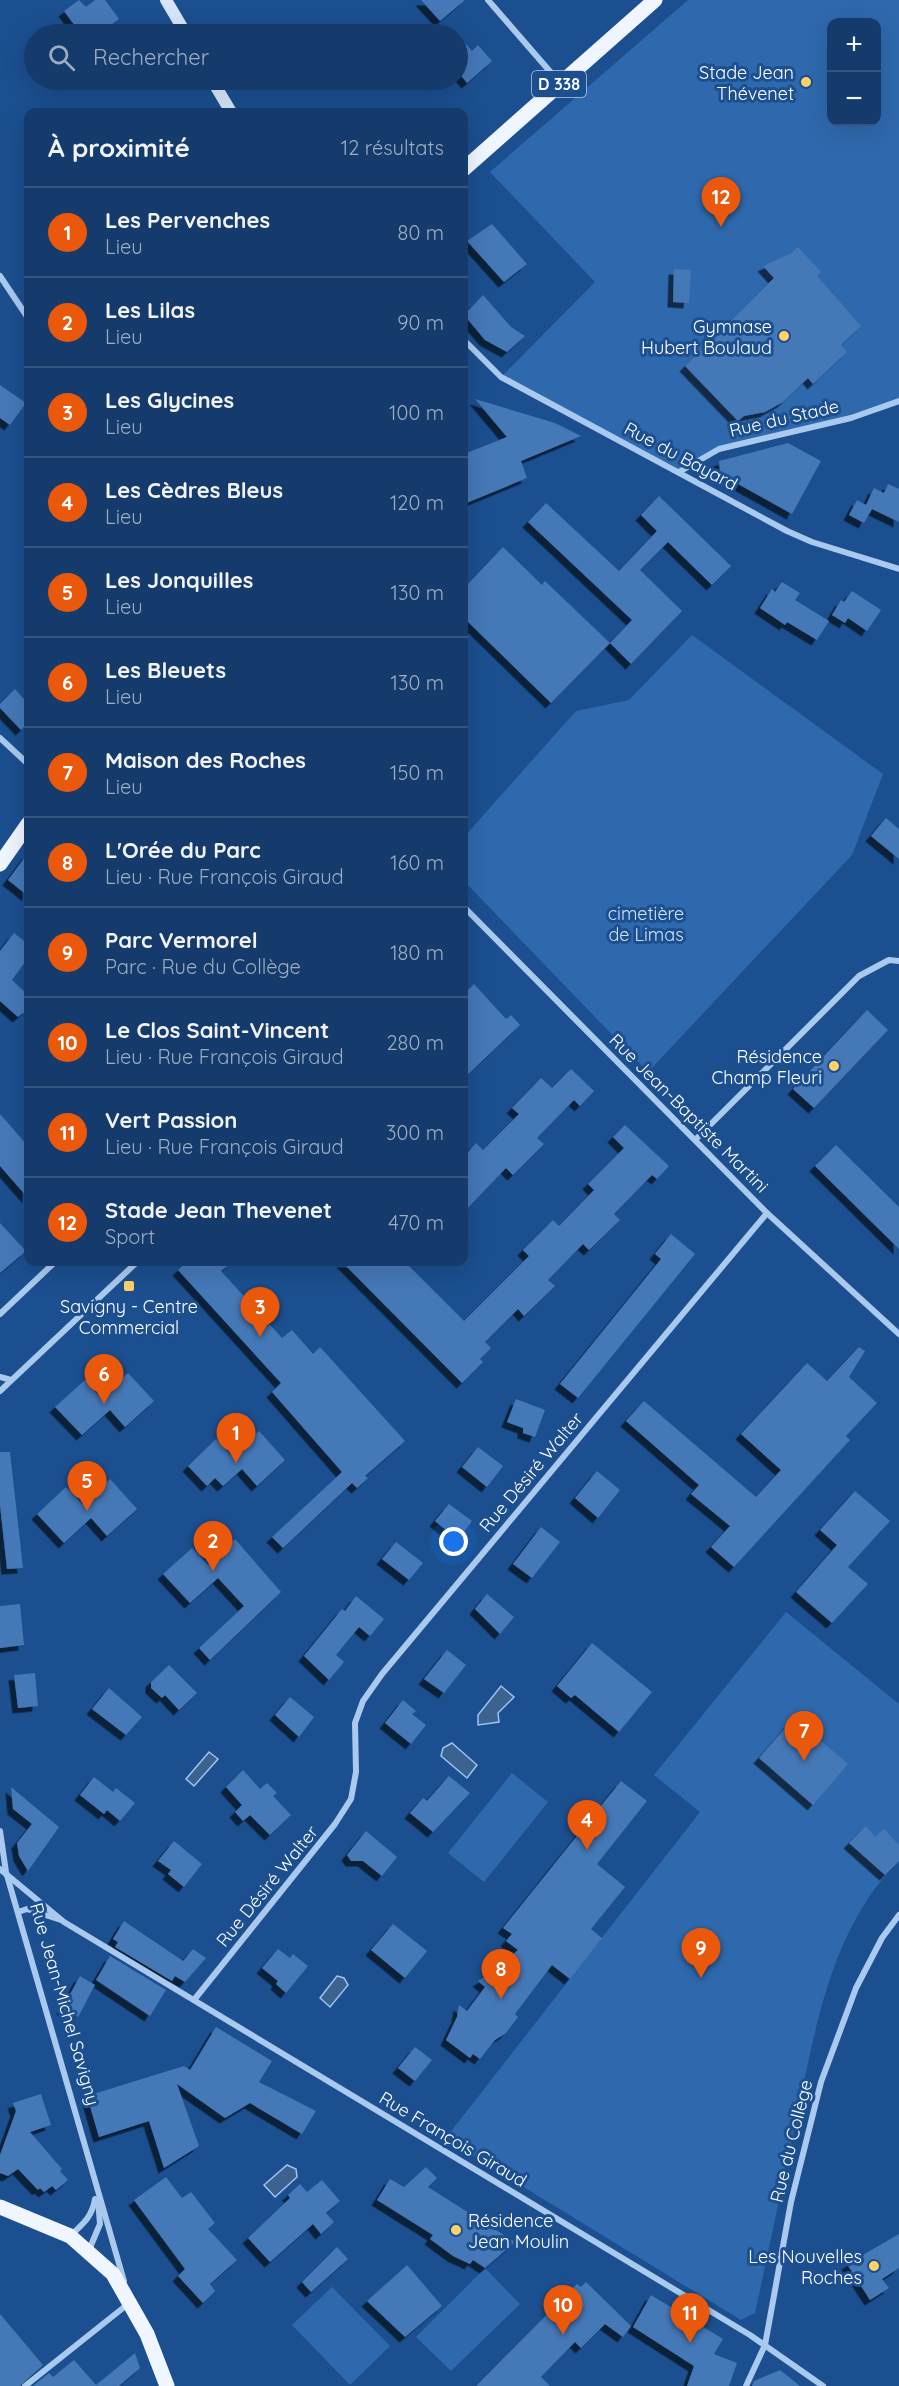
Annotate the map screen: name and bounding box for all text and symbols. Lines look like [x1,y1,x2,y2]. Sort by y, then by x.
map controls [827,18,881,126]
button: + [827,18,881,72]
search box [24,24,468,90]
icon: search [45,41,78,74]
text: Rechercher [93,43,209,71]
place label: Stade Jean Thévenet [699,61,794,105]
road number: D 338 [532,71,586,97]
button: − [827,72,881,126]
marker: Stade Jean Thévenet [799,75,813,89]
text: À proximité [48,131,190,164]
text: 12 résultats [341,135,444,160]
pin: 12 [702,178,740,227]
text: Les Pervenches [105,206,270,234]
text: 1 [64,220,71,245]
text: 80 m [398,220,444,245]
text: Lieu [105,234,143,259]
text: Les Lilas [105,296,195,324]
text: 2 [62,310,73,335]
text: 90 m [397,310,444,335]
place label: Gymnase Hubert Boulaud [641,315,772,359]
text: Lieu [105,324,143,349]
marker: Gymnase Hubert Boulaud [777,329,791,343]
text: Les Glycines [105,386,234,414]
street label: Rue du Stade [727,394,841,442]
text: 3 [62,400,73,425]
text: 100 m [389,400,444,425]
text: Lieu [105,414,143,439]
street label: Rue du Bayard [621,417,741,495]
text: Les Cèdres Bleus [105,476,283,504]
text: 4 [62,490,73,515]
text: 120 m [390,490,444,515]
text: Lieu [105,504,143,529]
text: Les Jonquilles [105,566,253,594]
text: 5 [62,580,73,605]
text: 130 m [391,580,444,605]
text: Lieu [105,594,143,619]
text: Les Bleuets [105,656,226,684]
text: 6 [62,670,73,695]
text: 130 m [391,670,444,695]
text: Lieu [105,684,143,709]
text: Maison des Roches [105,746,306,774]
text: 7 [62,760,73,785]
text: 150 m [390,760,444,785]
text: Lieu [105,774,143,799]
text: L'Orée du Parc [105,836,261,864]
text: 8 [62,850,73,875]
text: 160 m [390,850,444,875]
text: Lieu · Rue François Giraud [105,864,344,889]
park label: cimetière de Limas [608,902,684,946]
text: Parc Vermorel [105,926,258,954]
text: 9 [62,940,73,965]
text: 180 m [390,940,444,965]
text: Parc · Rue du Collège [105,954,301,979]
text: Le Clos Saint-Vincent [105,1016,329,1044]
street label: Rue Jean-Baptiste Martini [604,1028,774,1198]
text: 10 [57,1030,78,1055]
text: 280 m [387,1030,444,1055]
text: Lieu · Rue François Giraud [105,1044,344,1069]
place label: Résidence Champ Fleuri [712,1045,822,1089]
marker: Résidence Champ Fleuri [827,1059,841,1073]
text: Vert Passion [105,1106,237,1134]
text: 11 [60,1120,75,1145]
text: 300 m [386,1120,444,1145]
text: Lieu · Rue François Giraud [105,1134,344,1159]
text: Stade Jean Thevenet [105,1196,332,1224]
text: 12 [58,1210,77,1235]
text: 470 m [388,1210,444,1235]
text: Sport [105,1224,155,1249]
marker: Savigny - Centre Commercial [122,1279,136,1293]
pin: 3 [240,1288,280,1337]
place label: Savigny - Centre Commercial [60,1295,198,1339]
pin: 6 [84,1354,124,1404]
street label: Rue Désiré Walter [474,1407,588,1537]
pin: 1 [216,1414,256,1463]
pin: 5 [68,1462,106,1511]
pin: 2 [194,1522,232,1571]
your location [439,1527,468,1556]
pin: 7 [784,1712,824,1761]
pin: 4 [568,1800,606,1850]
street label: Rue Désiré Walter [211,1821,323,1951]
street label: Rue Jean-Michel Savigny [25,1900,105,2108]
pin: 9 [682,1928,720,1978]
pin: 8 [482,1950,520,1999]
street label: Rue du Collège [765,2077,817,2205]
street label: Rue François Giraud [375,2086,531,2192]
place label: Résidence Jean Moulin [468,2209,569,2253]
marker: Résidence Jean Moulin [449,2223,463,2237]
place label: Les Nouvelles Roches [748,2245,862,2289]
marker: Les Nouvelles Roches [867,2259,881,2273]
pin: 10 [544,2286,582,2335]
pin: 11 [670,2294,710,2343]

